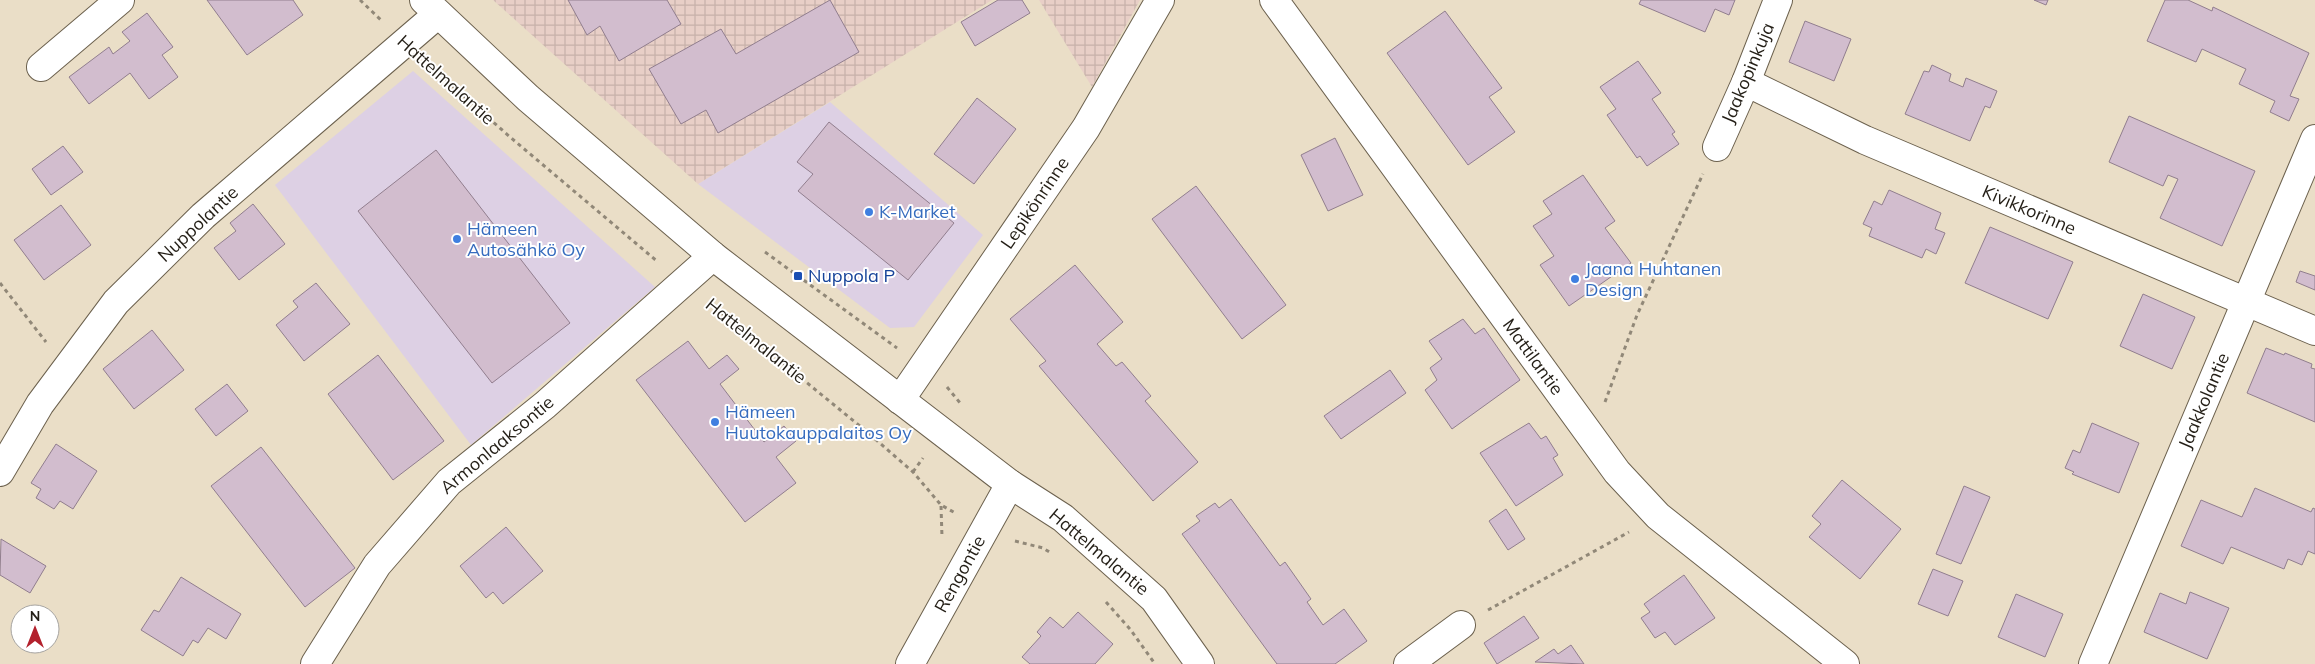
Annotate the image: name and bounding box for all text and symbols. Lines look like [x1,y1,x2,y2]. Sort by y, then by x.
street label: Jaakopinkuja [1716,19,1779,127]
street label: Hattelmalantie [393,30,500,130]
street label: Lepikönrinne [995,152,1074,253]
street label: Kivikkorinne [1979,179,2080,240]
street label: Nuppolantie [153,181,243,267]
place label: K-Market [879,200,955,223]
marker: K-Market [863,206,875,218]
place label: Hämeen Autosähkö Oy [467,217,585,261]
marker: Hämeen Autosähkö Oy [451,233,463,245]
place label: Jaana Huhtanen Design [1585,257,1721,301]
place label: Nuppola P [808,264,895,287]
marker: Nuppola P [792,270,804,282]
marker: Jaana Huhtanen Design [1569,273,1581,285]
street label: Hattelmalantie [701,293,812,388]
street label: Mattilantie [1498,314,1569,399]
street label: Jaakkolantie [2173,349,2234,452]
street label: Armonlaaksontie [435,390,558,499]
place label: Hämeen Huutokauppalaitos Oy [725,400,912,444]
marker: Hämeen Huutokauppalaitos Oy [709,416,721,428]
street label: Hattelmalantie [1045,503,1154,600]
street label: Rengontie [929,531,990,616]
north arrow [10,604,60,654]
text: N [30,607,40,625]

